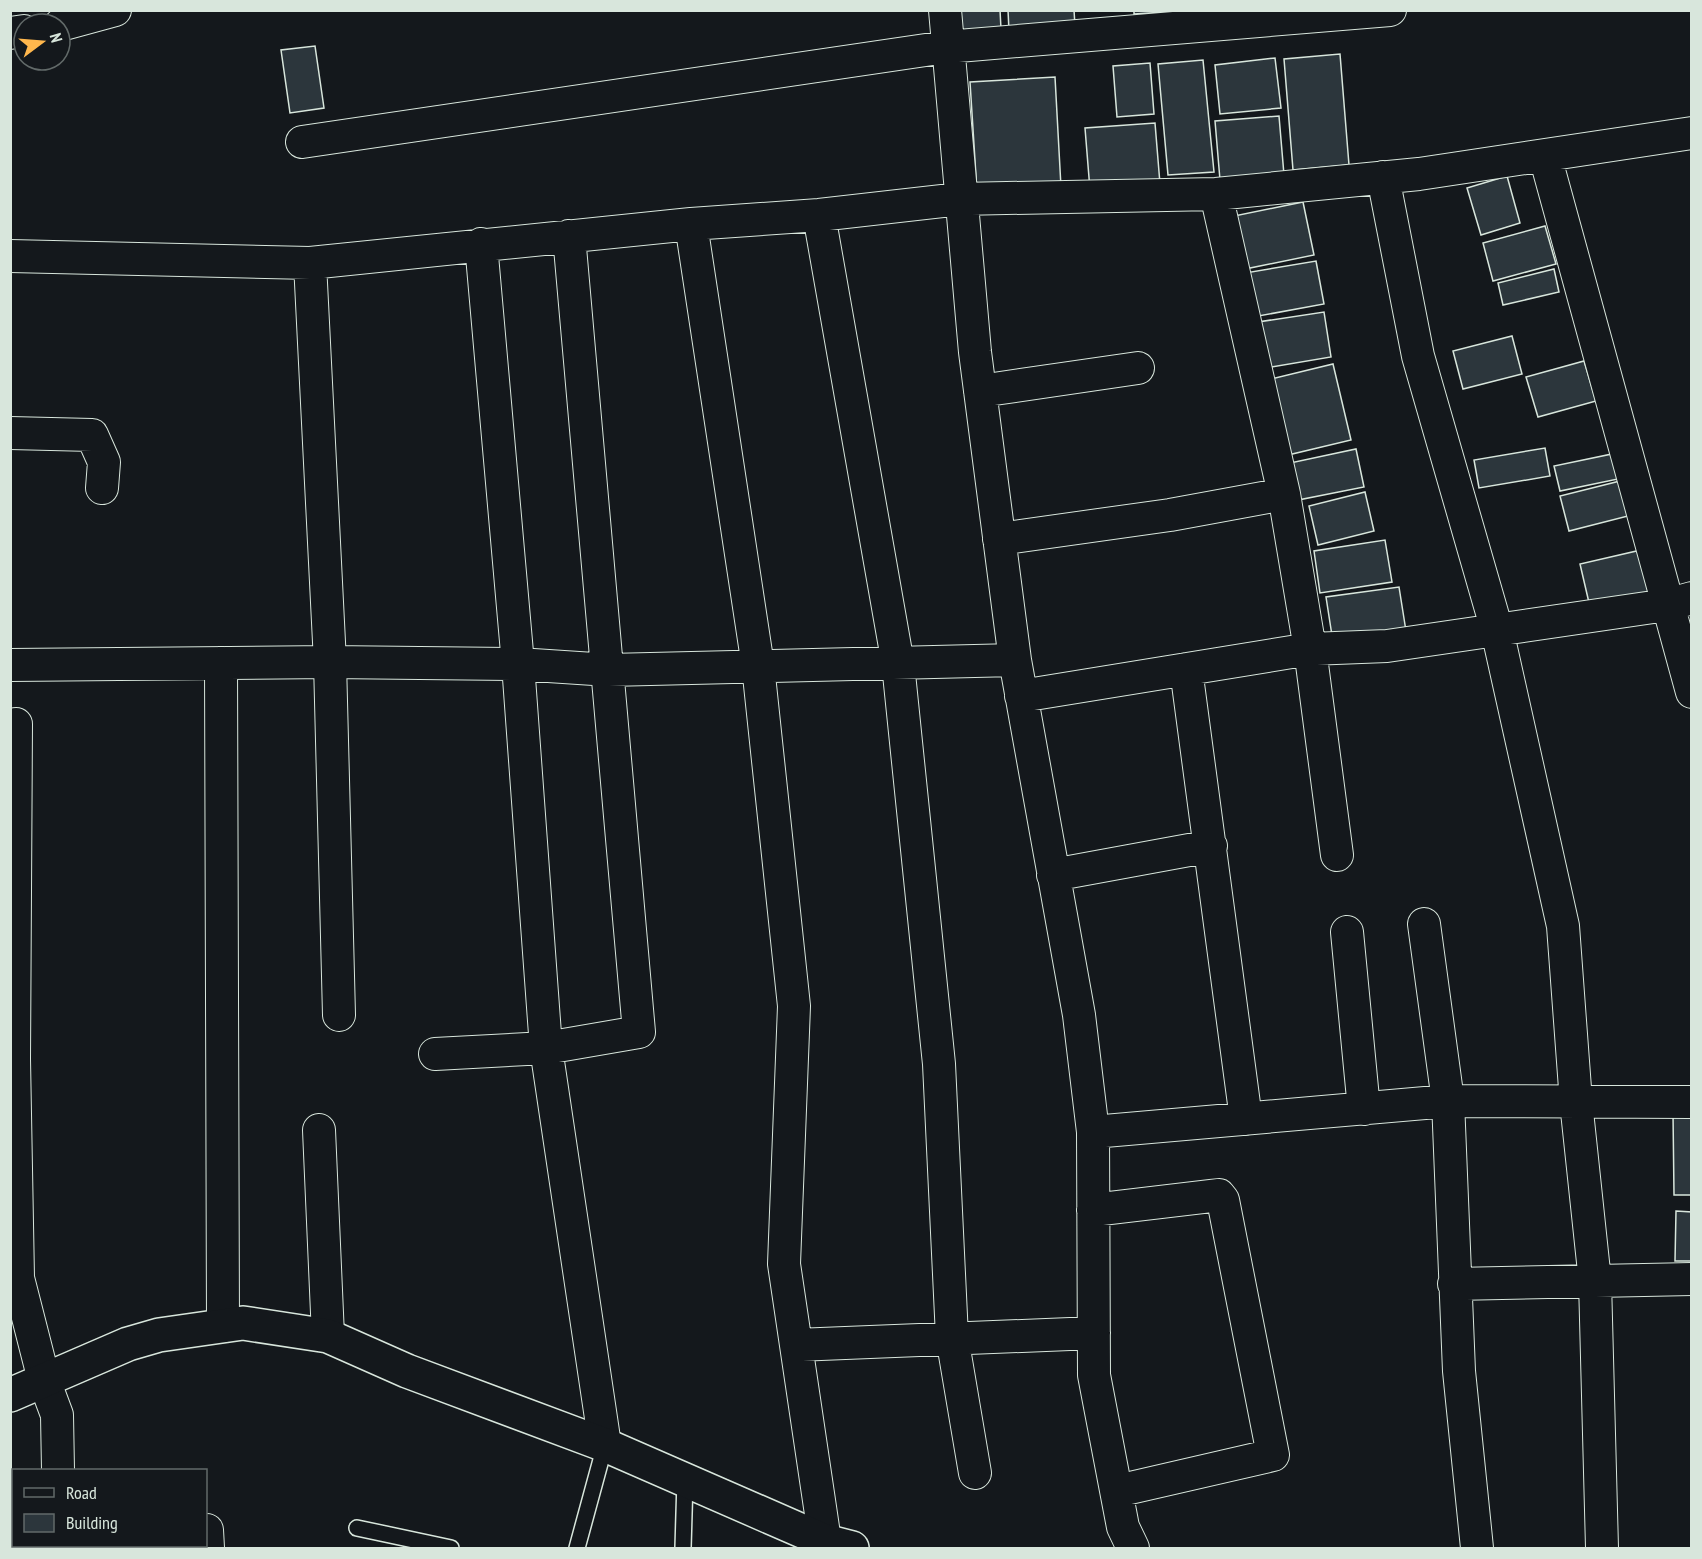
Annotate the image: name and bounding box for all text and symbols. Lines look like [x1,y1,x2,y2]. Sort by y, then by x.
north arrow [12,12,72,72]
text: N [46,31,67,45]
legend [12,1469,207,1547]
text: Road [66,1481,97,1504]
text: Building [66,1511,118,1534]

